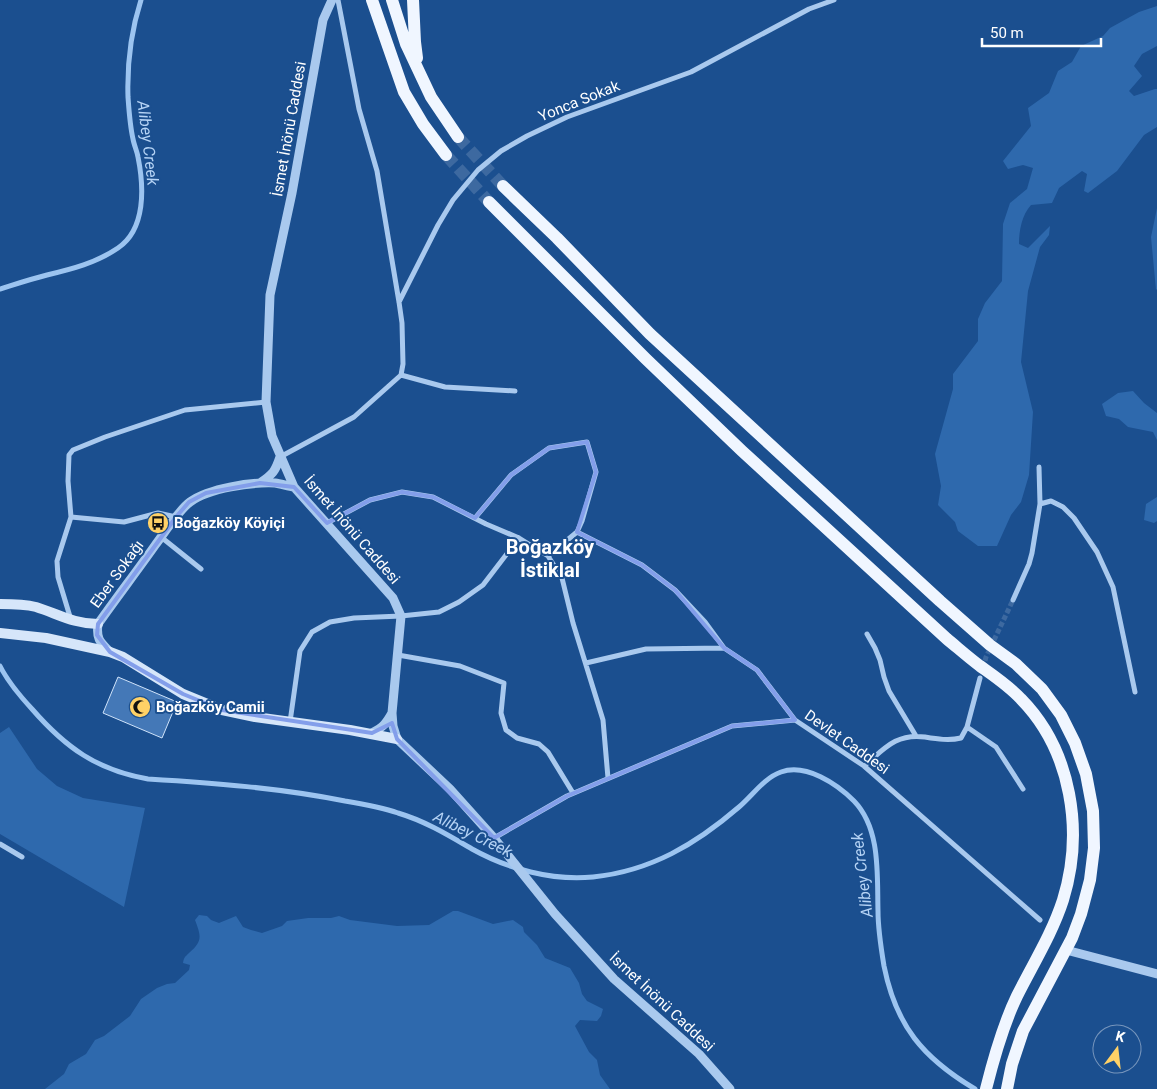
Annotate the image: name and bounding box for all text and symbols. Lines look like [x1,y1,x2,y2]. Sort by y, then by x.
scale bar [982,15,1101,47]
text: 50 m [990,24,1024,42]
street label: İsmet İnönü Caddesi [268,60,310,198]
street label: Yonca Sokak [536,76,623,125]
water label: Alibey Creek [133,99,163,188]
street label: İsmet İnönü Caddesi [300,472,404,588]
bus stop icon: Boğazköy Köyiçi [146,511,170,535]
place label: Boğazköy Köyiçi [174,514,285,532]
district label: Boğazköy İstiklal [506,535,595,582]
street label: Eber Sokağı [86,537,148,611]
mosque icon: Boğazköy Camii [128,695,152,719]
place label: Boğazköy Camii [156,698,265,716]
street label: Devlet Caddesi [801,706,893,778]
water label: Alibey Creek [430,806,517,862]
water label: Alibey Creek [847,830,877,919]
street label: İsmet İnönü Caddesi [606,949,718,1055]
north arrow [1092,1024,1142,1074]
text: K [1114,1028,1127,1045]

